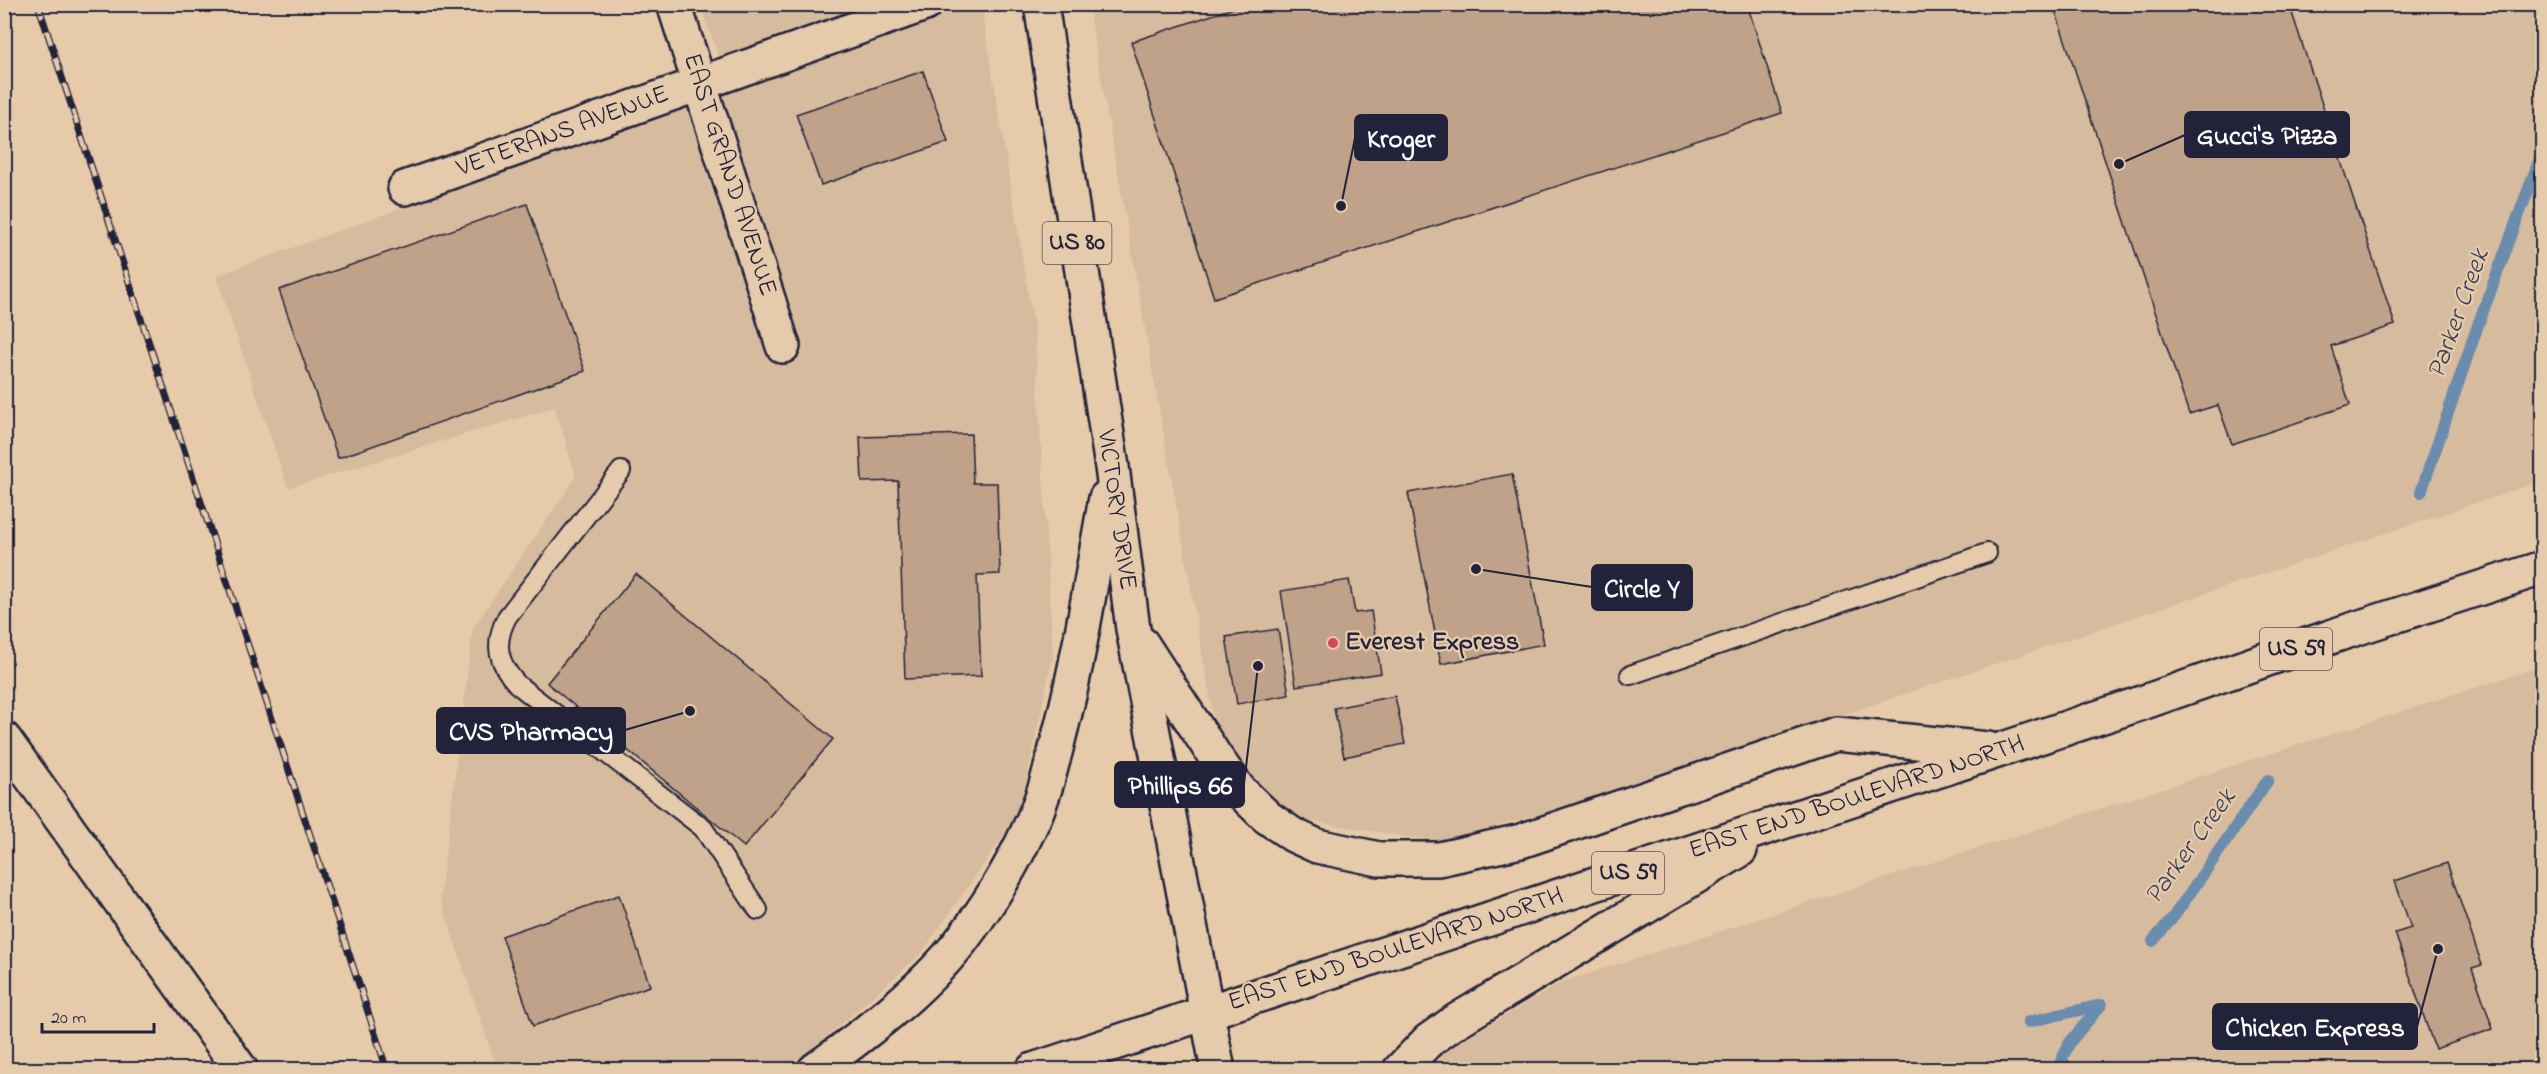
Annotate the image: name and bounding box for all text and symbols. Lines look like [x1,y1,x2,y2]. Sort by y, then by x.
street label: EAST GRAND AVENUE [672,49,786,301]
street label: VETERANS AVENUE [451,76,675,188]
callout: Gucci's Pizza [2185,112,2349,157]
callout: Kroger [1355,115,1447,160]
text: Gucci's Pizza [2197,118,2337,157]
text: Kroger [1367,121,1436,161]
road number: US 80 [1042,222,1112,264]
water label: Parker Creek [2418,243,2501,384]
street label: VICTORY DRIVE [1086,426,1146,593]
callout: Circle Y [1592,565,1692,610]
text: Circle Y [1604,571,1681,610]
place label: Everest Express [1345,624,1519,662]
road number: US 59 [2260,628,2332,670]
marker: Everest Express [1326,636,1340,650]
callout: CVS Pharmacy [437,708,625,753]
text: CVS Pharmacy [449,714,613,753]
street label: EAST END BOULEVARD NORTH [1684,726,2030,870]
callout: Phillips 66 [1115,762,1244,807]
text: Phillips 66 [1128,768,1232,807]
water label: Parker Creek [2135,780,2247,913]
road number: US 59 [1592,852,1664,894]
street label: EAST END BOULEVARD NORTH [1223,878,1569,1022]
scale bar [42,996,154,1034]
callout: Chicken Express [2213,1004,2417,1049]
text: 20 m [51,1006,86,1032]
text: Chicken Express [2225,1010,2405,1049]

